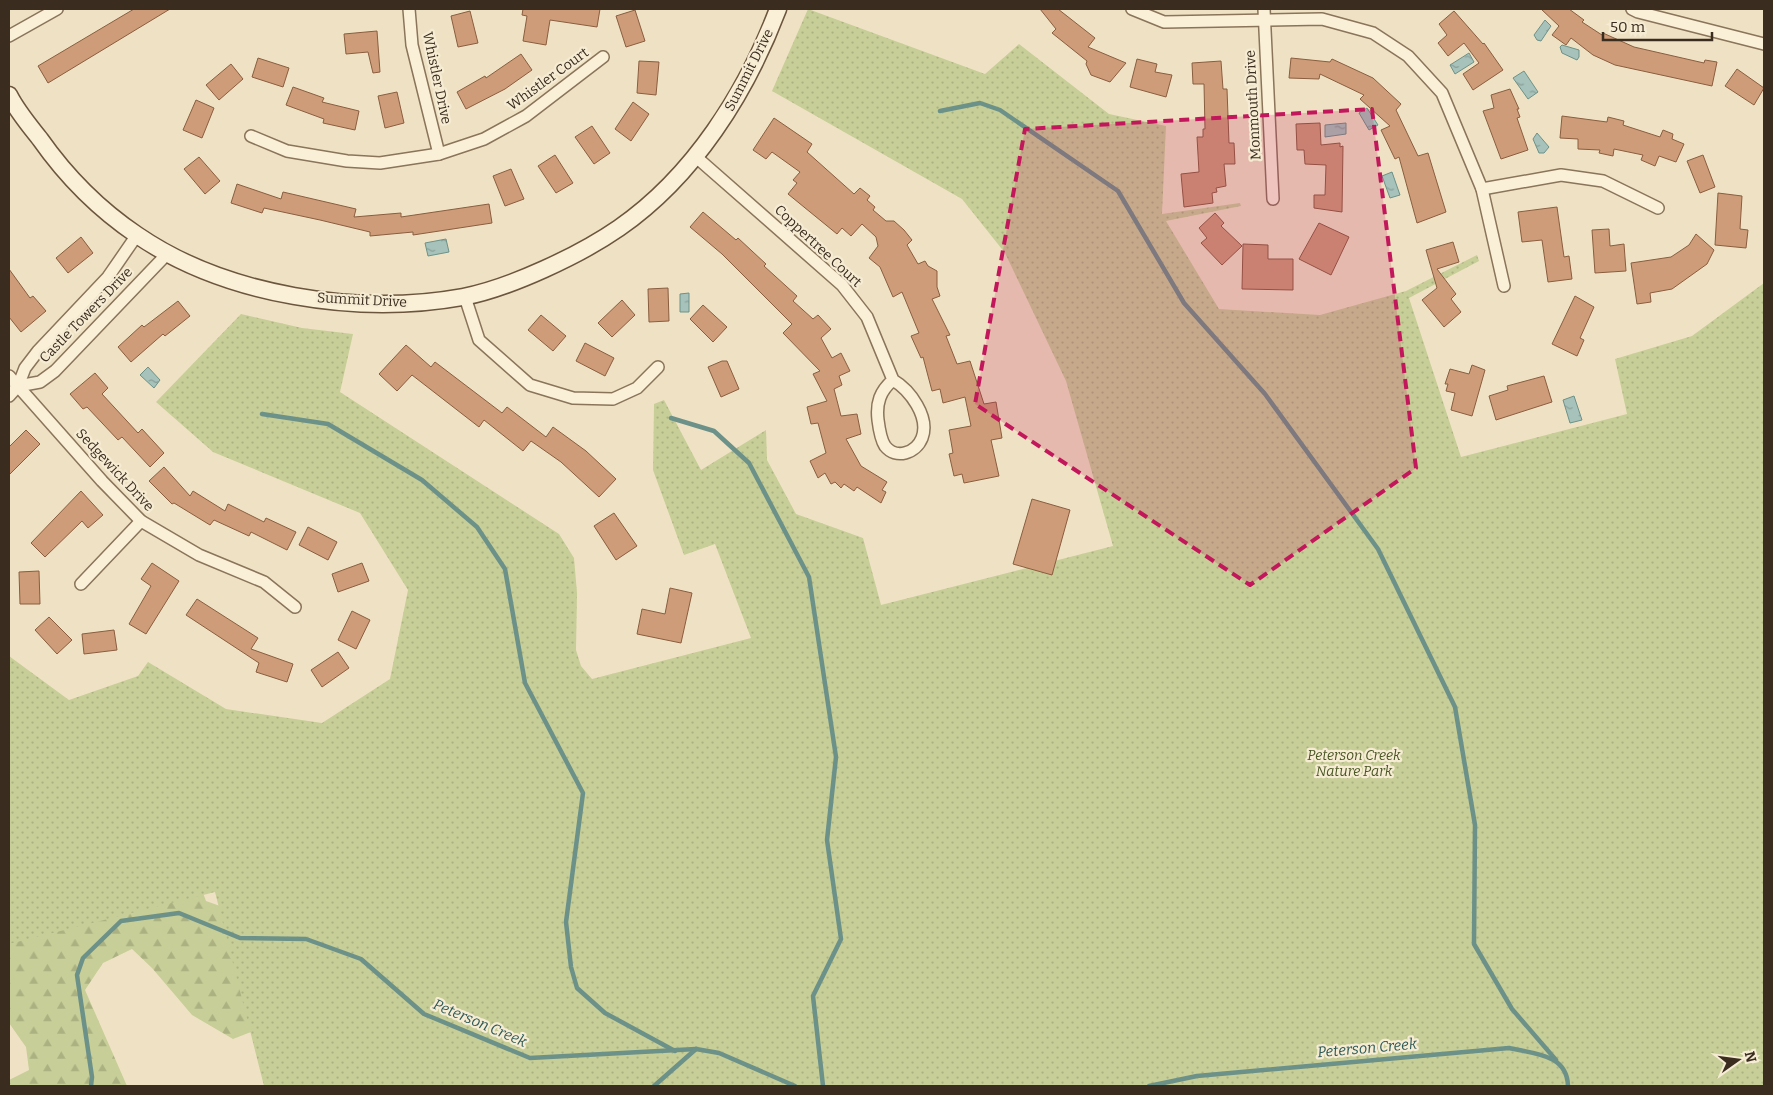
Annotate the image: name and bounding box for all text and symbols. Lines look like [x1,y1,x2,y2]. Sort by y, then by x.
scale bar [1603,10,1712,42]
text: 50 m [1610,18,1646,36]
street label: Summit Drive [721,26,777,114]
street label: Whistler Drive [419,30,455,126]
street label: Whistler Court [504,44,592,114]
street label: Monmouth Drive [1242,50,1264,160]
street label: Coppertree Court [771,201,865,291]
street label: Castle Towers Drive [36,264,136,366]
street label: Summit Drive [317,289,407,311]
street label: Sedgewick Drive [72,425,158,515]
park label: Peterson Creek Nature Park [1307,747,1401,780]
water label: Peterson Creek [430,995,530,1051]
water label: Peterson Creek [1316,1035,1418,1061]
north arrow [1713,1035,1763,1085]
text: N [1741,1050,1760,1064]

